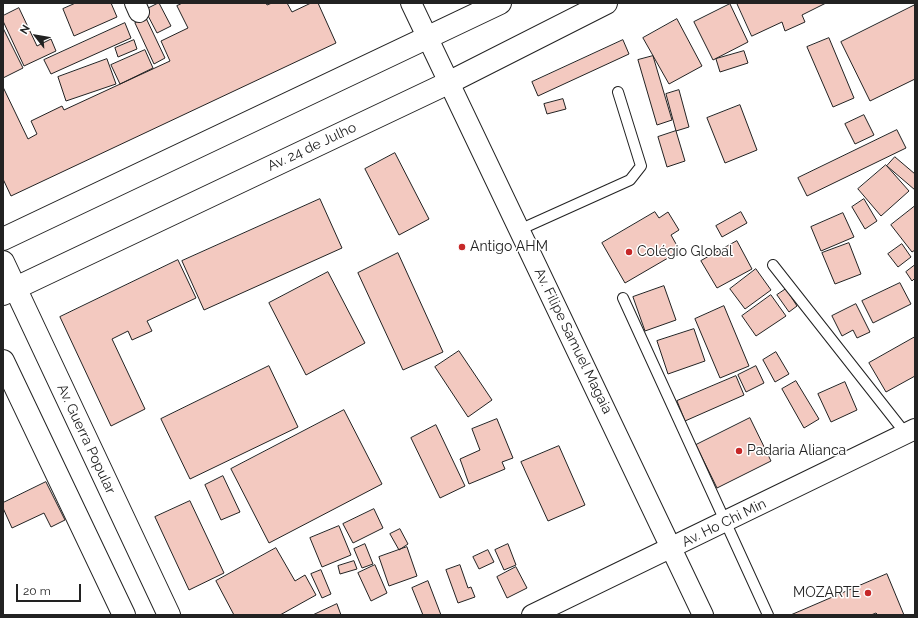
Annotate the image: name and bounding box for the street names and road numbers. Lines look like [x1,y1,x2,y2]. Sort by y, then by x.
street label: Av. 24 de Julho [265,119,359,175]
street label: Av. Filipe Samuel Magaia [530,265,616,417]
street label: Av. Guerra Popular [53,381,119,497]
street label: Av. Ho Chi Min [679,495,769,551]

